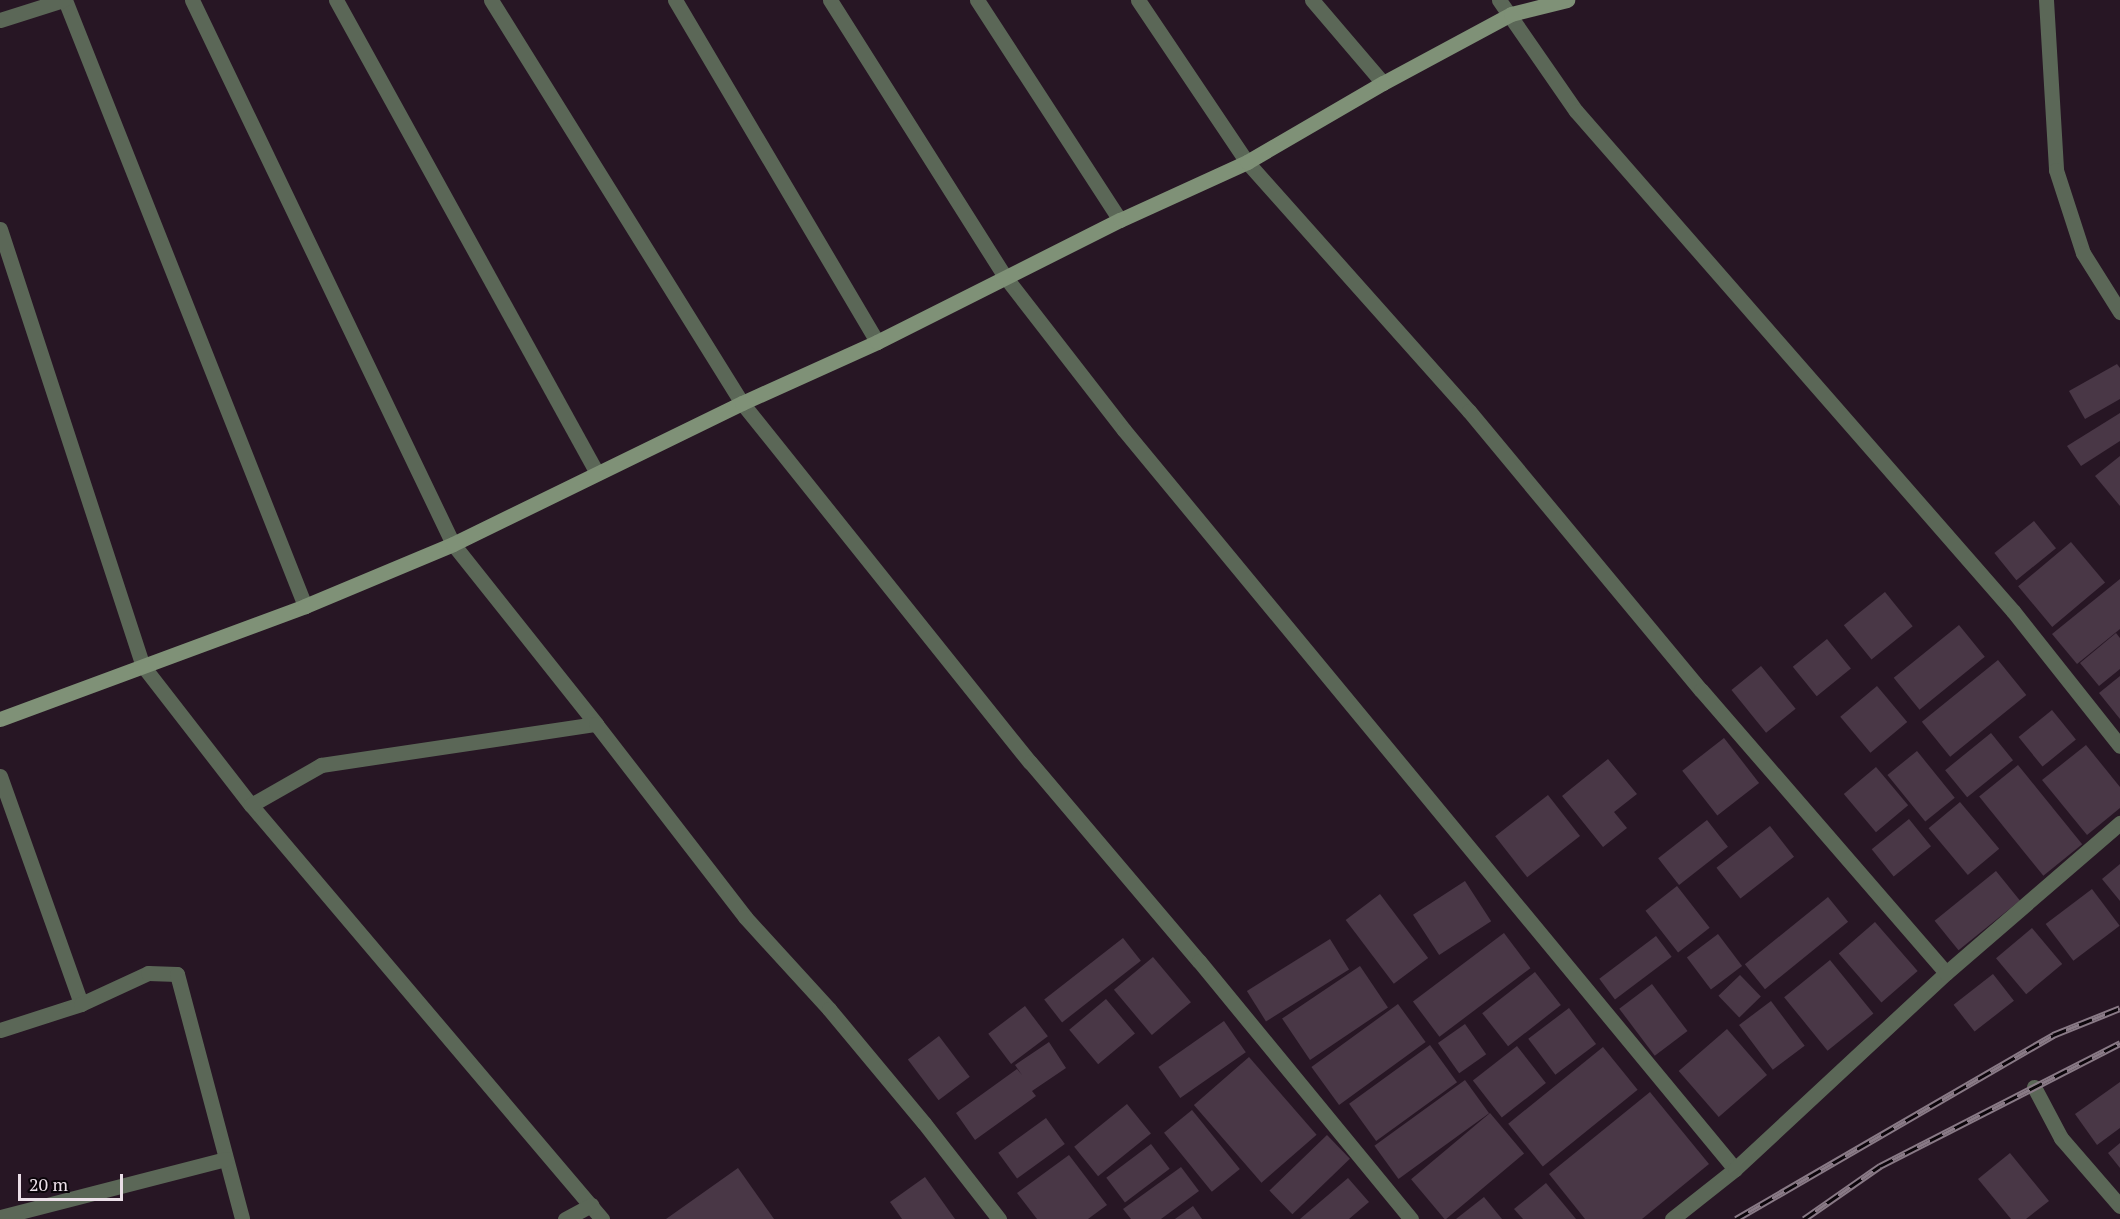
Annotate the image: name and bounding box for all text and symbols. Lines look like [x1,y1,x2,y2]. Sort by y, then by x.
scale bar [21,1162,126,1200]
text: 20 m [29,1172,68,1196]

